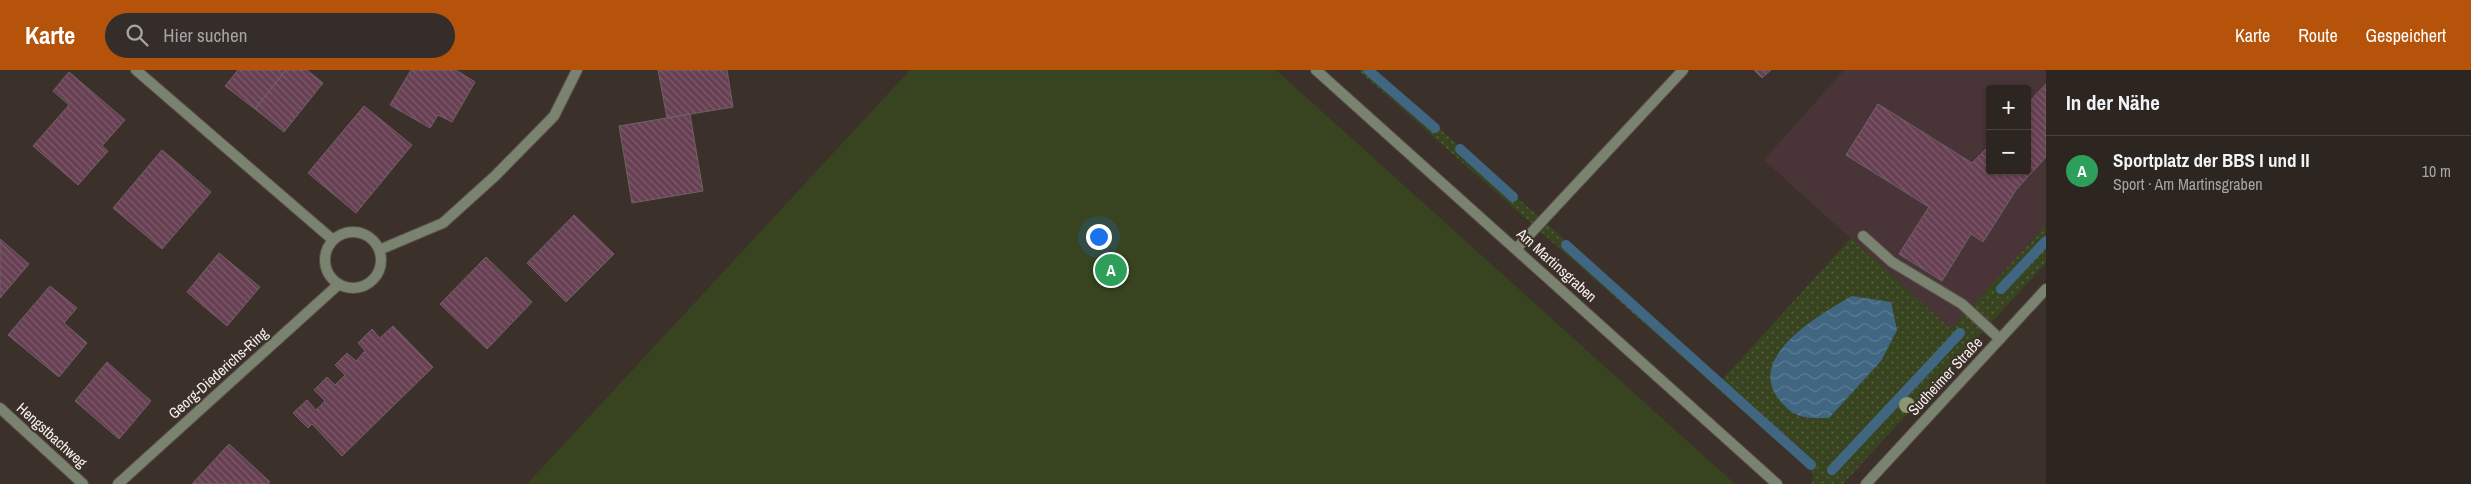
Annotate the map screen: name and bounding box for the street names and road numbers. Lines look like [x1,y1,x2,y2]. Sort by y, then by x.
street label: Am Martinsgraben [1512,223,1602,307]
street label: Georg-Diederichs-Ring [163,322,273,424]
street label: Sudheimer Straße [1903,332,1987,420]
street label: Hengstbachweg [12,398,92,472]

